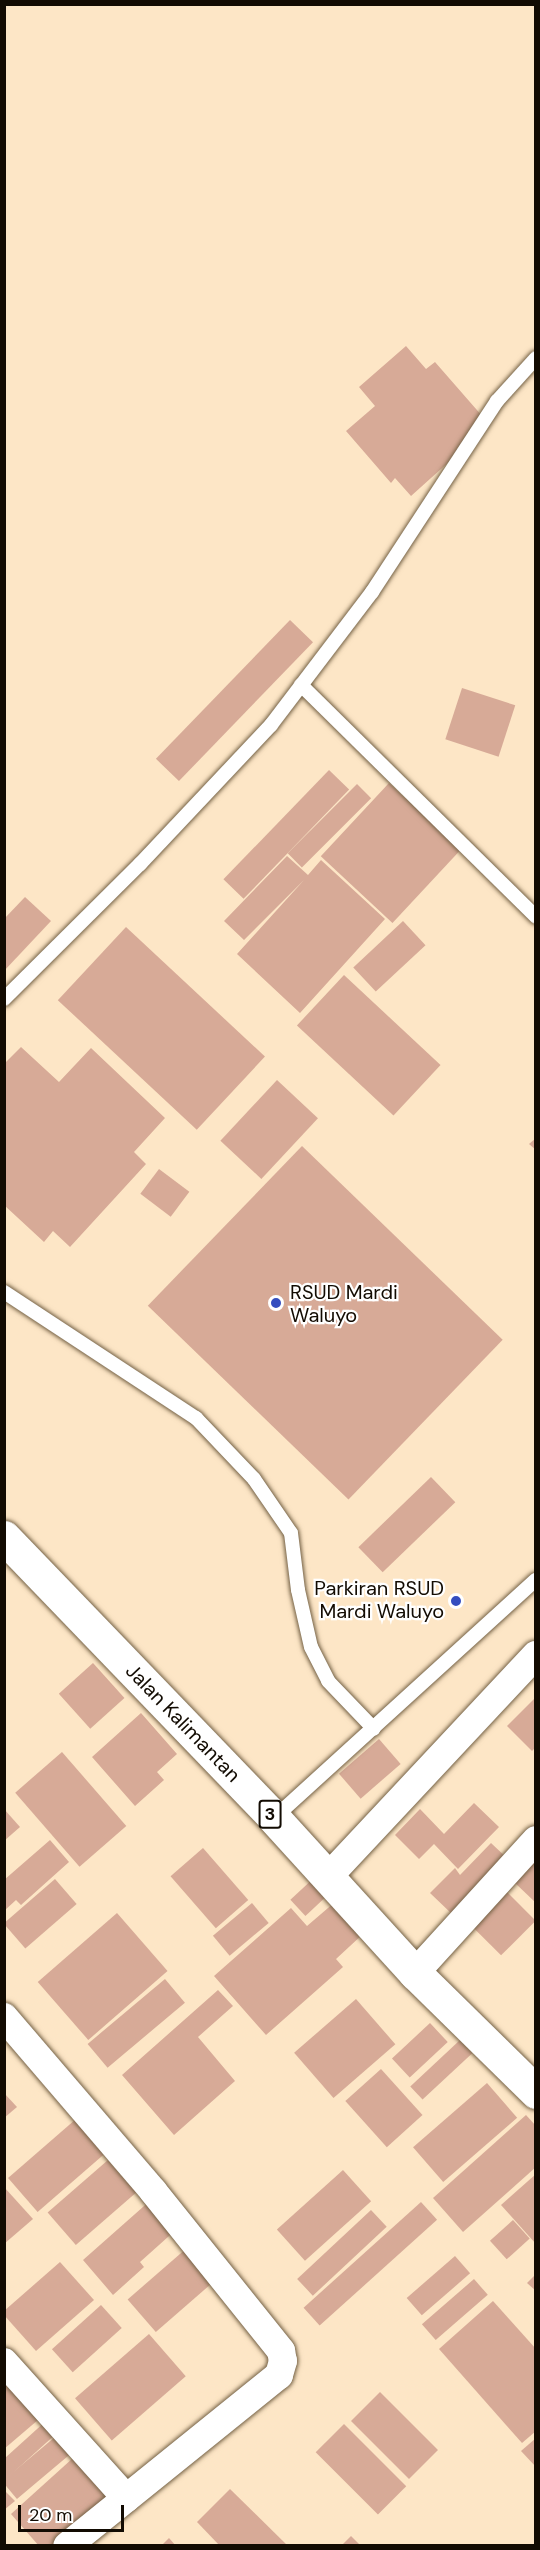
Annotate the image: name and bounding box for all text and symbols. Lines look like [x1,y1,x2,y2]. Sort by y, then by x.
place label: RSUD Mardi Waluyo [290,1280,398,1327]
marker: RSUD Mardi Waluyo [267,1294,285,1312]
place label: Parkiran RSUD Mardi Waluyo [314,1577,444,1624]
marker: Parkiran RSUD Mardi Waluyo [449,1594,463,1608]
street label: Jalan Kalimantan [121,1659,245,1787]
road number: 3 [258,1799,282,1829]
scale bar [21,2493,128,2531]
text: 20 m [29,2503,72,2527]

